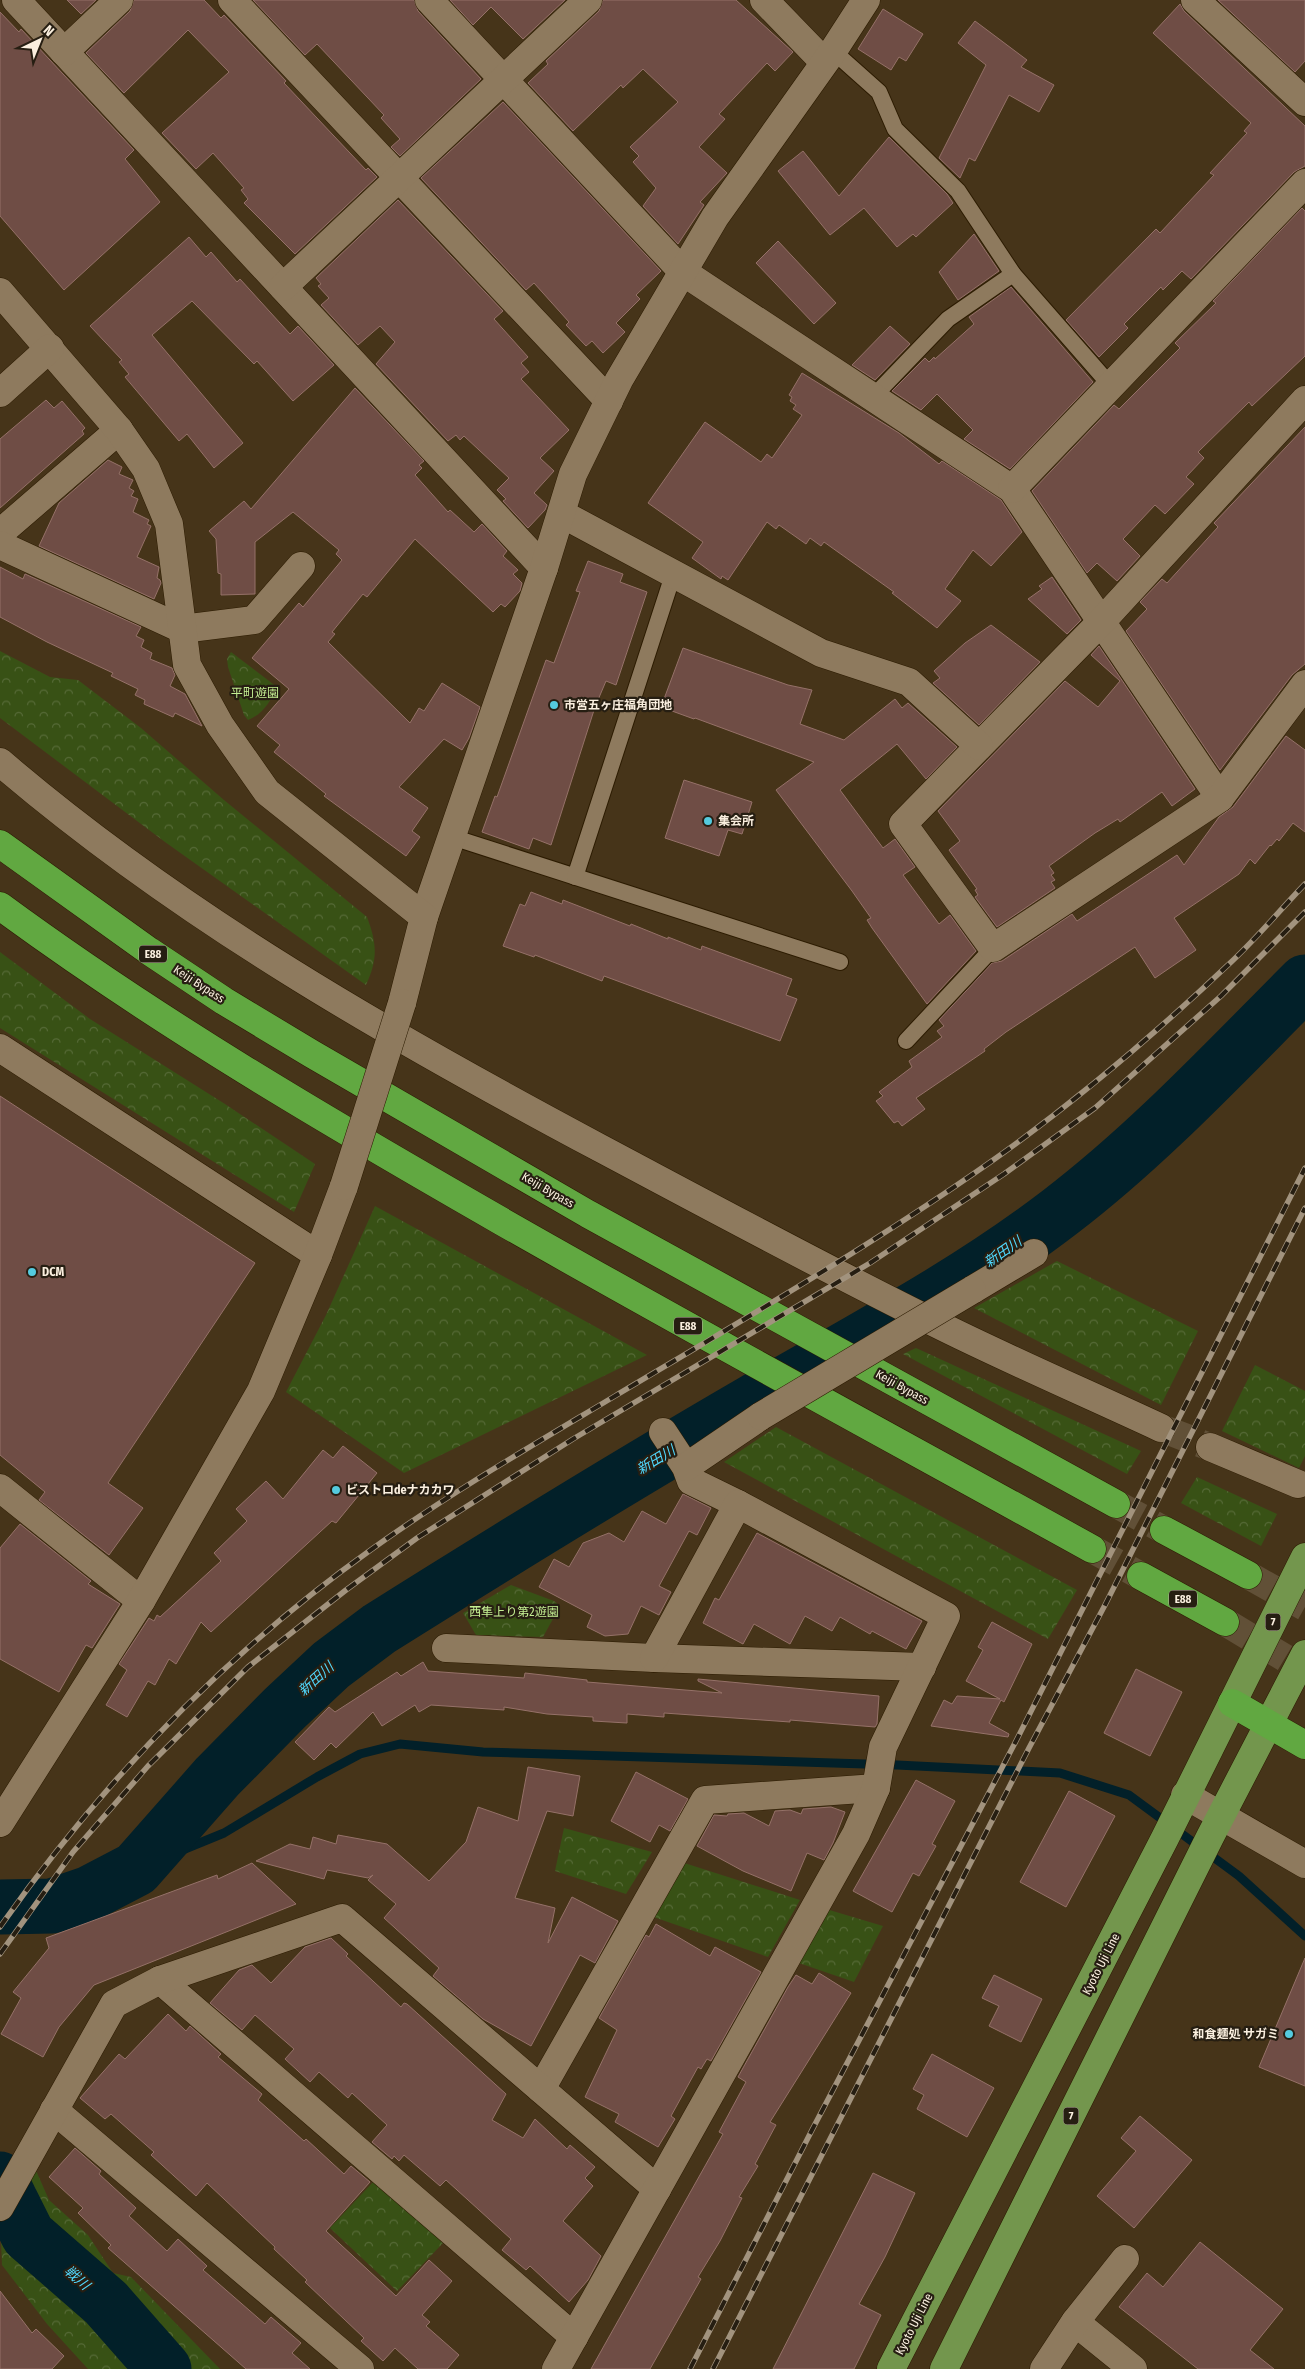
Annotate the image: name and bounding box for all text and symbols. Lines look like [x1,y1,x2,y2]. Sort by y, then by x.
north arrow [15,15,65,65]
text: N [40,22,57,40]
park label: 平町遊園 [231,686,279,700]
place label: 市営五ヶ庄福角団地 [564,698,672,712]
marker: 市営五ヶ庄福角団地 [548,699,560,711]
place label: 集会所 [718,814,754,828]
marker: 集会所 [702,815,714,827]
road number: E88 [139,946,167,962]
street label: Keiji Bypass [171,962,227,1006]
street label: Keiji Bypass [519,1169,577,1211]
water label: 新田川 [981,1232,1027,1271]
place label: DCM [42,1265,64,1279]
marker: DCM [26,1266,38,1278]
road number: E88 [674,1318,702,1334]
street label: Keiji Bypass [873,1367,931,1407]
water label: 新田川 [634,1441,680,1478]
place label: ビストロdeナカカワ [346,1483,455,1497]
marker: ビストロdeナカカワ [330,1484,342,1496]
road number: E88 [1169,1590,1197,1608]
park label: 西隼上り第2遊園 [469,1605,559,1619]
road number: 7 [1266,1614,1280,1630]
water label: 新田川 [295,1657,339,1699]
street label: Kyoto Uji Line [1079,1931,1123,1997]
place label: 和食麺処 サガミ [1193,2027,1279,2041]
marker: 和食麺処 サガミ [1283,2028,1295,2040]
road number: 7 [1064,2108,1078,2124]
water label: 戦川 [61,2262,95,2295]
street label: Kyoto Uji Line [892,2291,936,2357]

